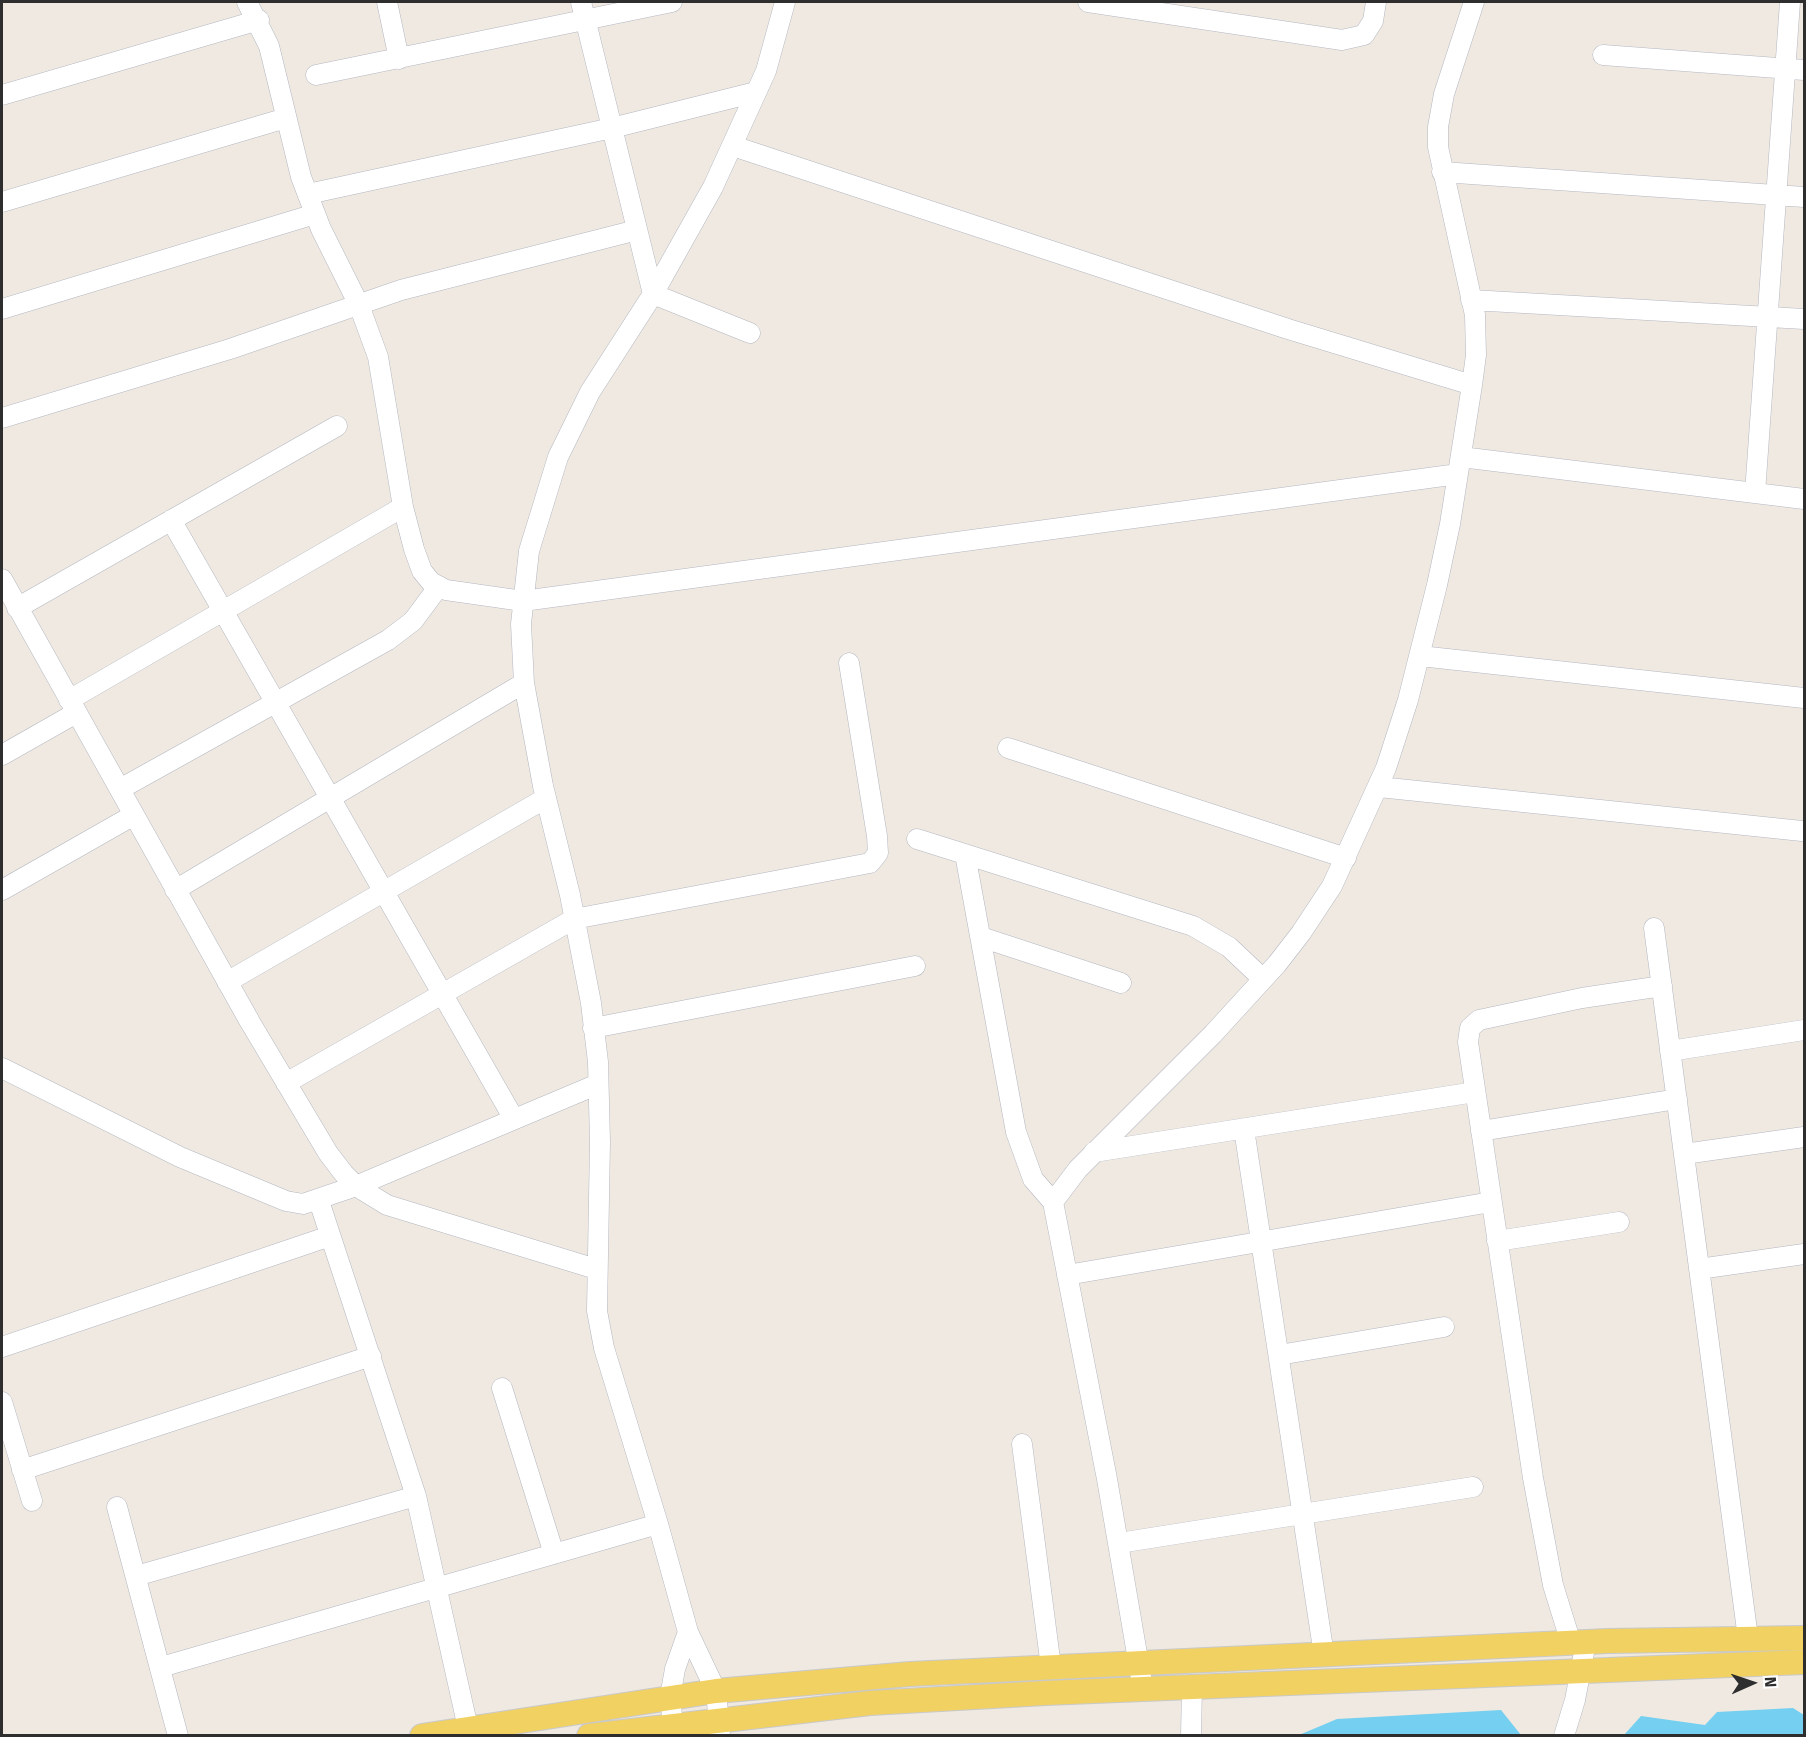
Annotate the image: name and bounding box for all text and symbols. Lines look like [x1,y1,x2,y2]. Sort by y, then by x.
north arrow [1722,1653,1782,1713]
text: N [1761,1676,1780,1688]

